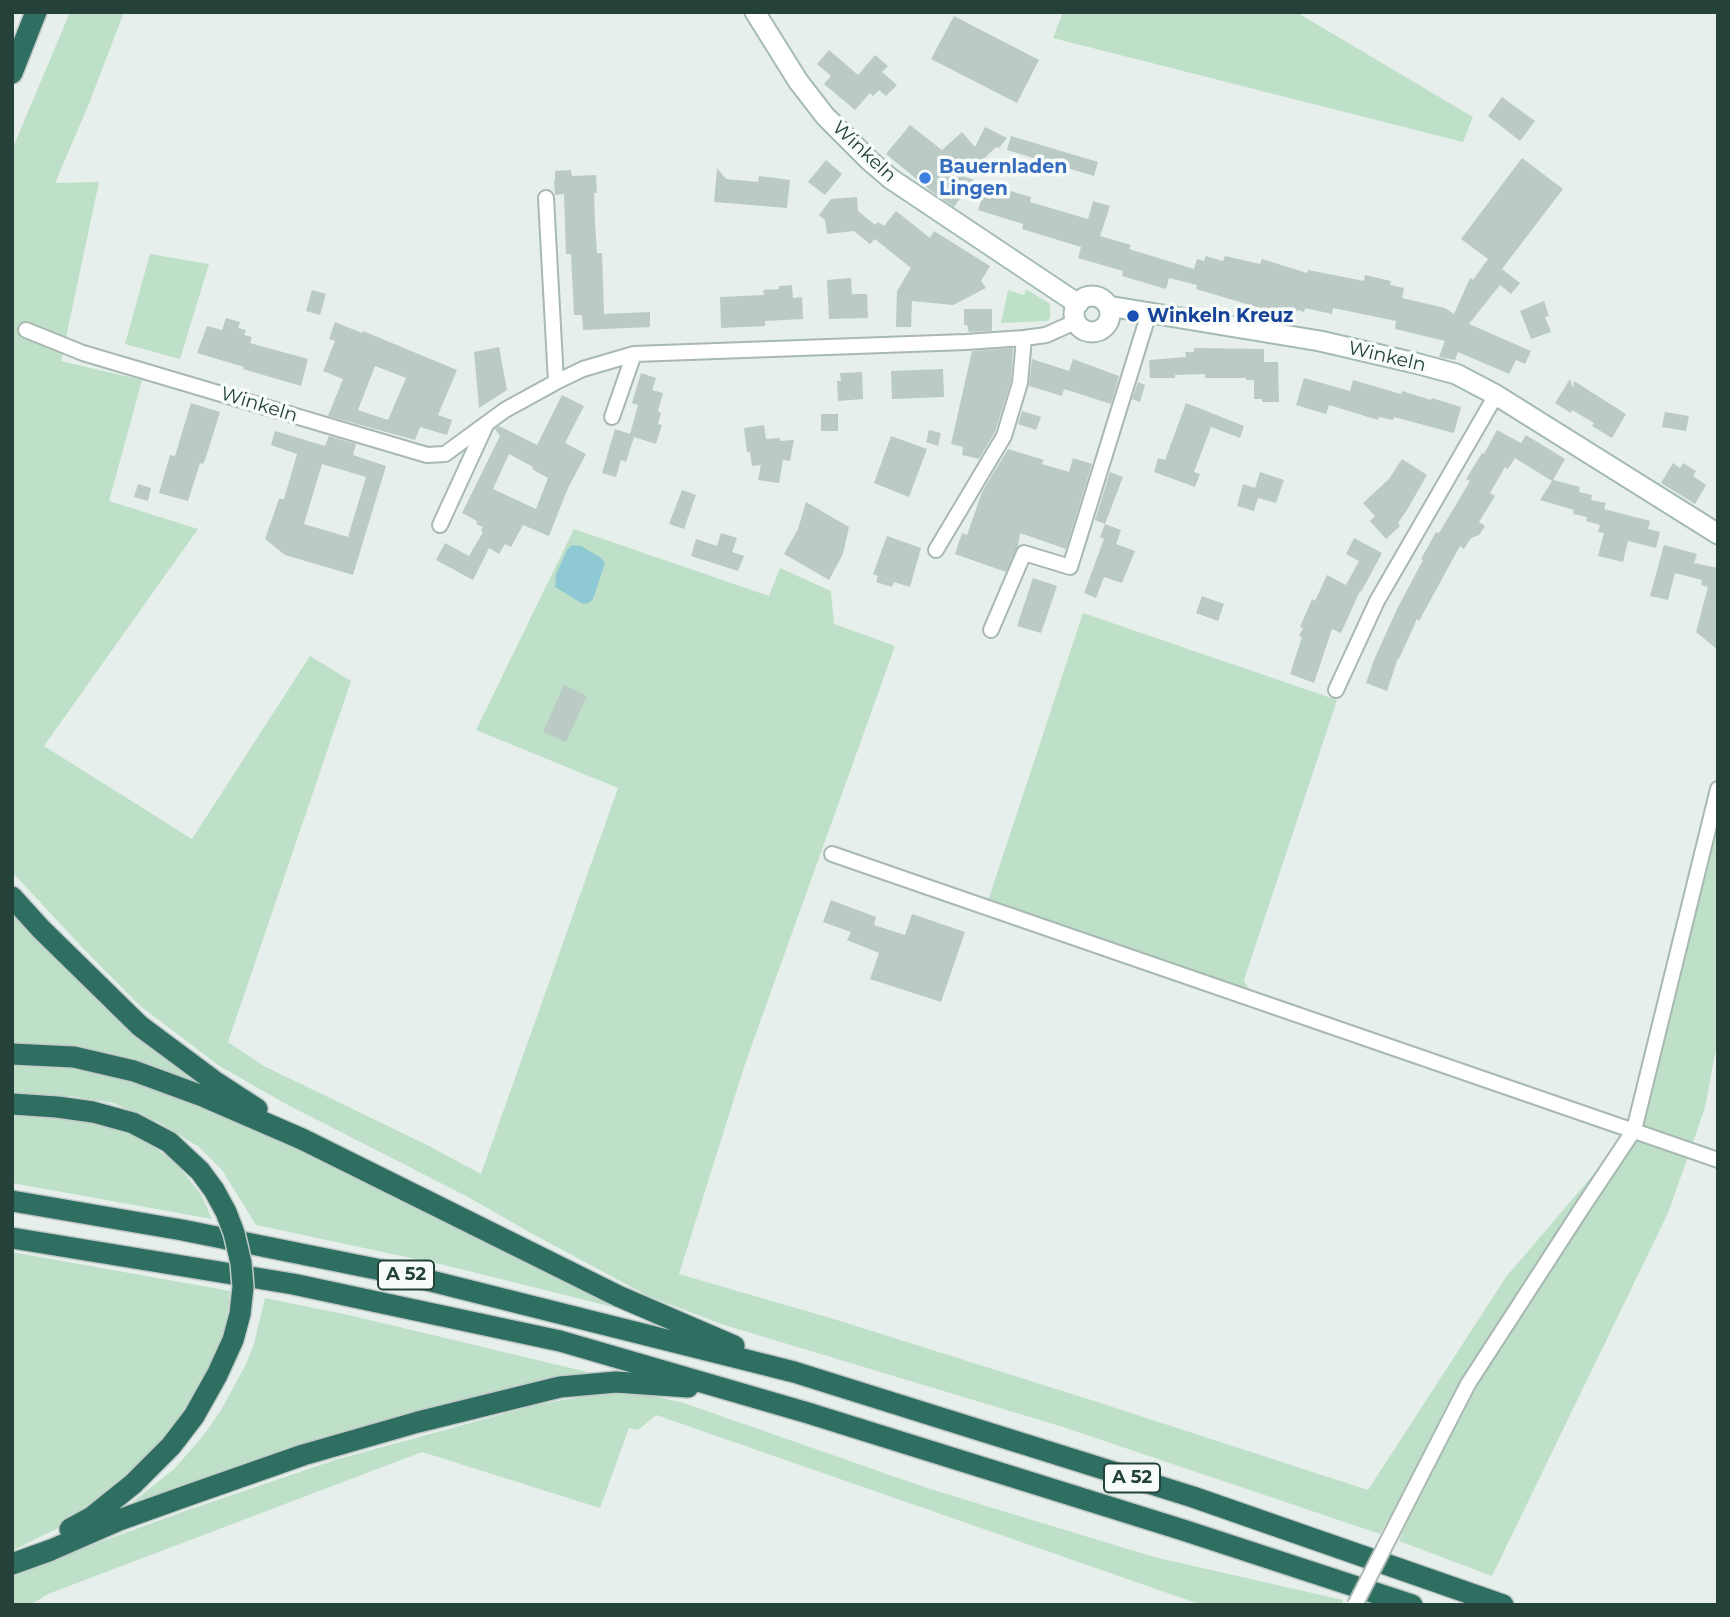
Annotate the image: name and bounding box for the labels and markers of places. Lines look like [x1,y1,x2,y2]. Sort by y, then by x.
place label: Bauernladen Lingen [939,156,1067,200]
marker: Bauernladen Lingen [917,170,933,186]
place label: Winkeln Kreuz [1147,305,1293,327]
marker: Winkeln Kreuz [1125,308,1141,324]

